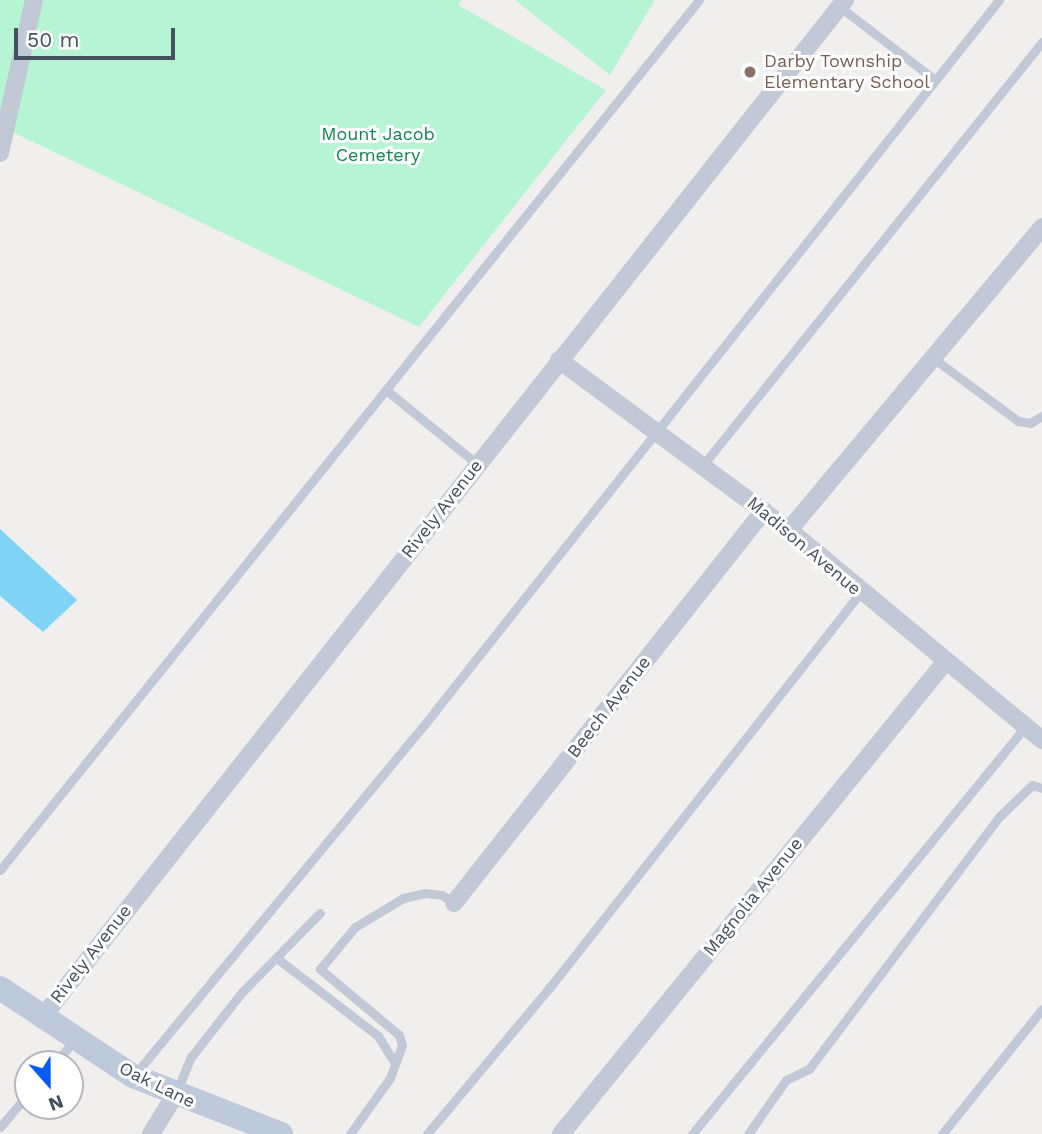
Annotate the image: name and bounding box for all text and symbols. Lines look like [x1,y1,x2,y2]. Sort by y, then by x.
scale bar [18,14,178,58]
text: 50 m [27,27,79,52]
place label: Darby Township Elementary School [764,51,930,94]
marker: Darby Township Elementary School [742,64,758,80]
park label: Mount Jacob Cemetery [321,124,435,166]
street label: Rively Avenue [396,455,488,563]
street label: Madison Avenue [742,492,866,600]
street label: Beech Avenue [562,652,656,762]
street label: Magnolia Avenue [698,833,808,961]
street label: Rively Avenue [45,900,137,1008]
north arrow [14,1050,84,1120]
street label: Oak Lane [115,1057,199,1113]
text: N [45,1090,67,1116]

